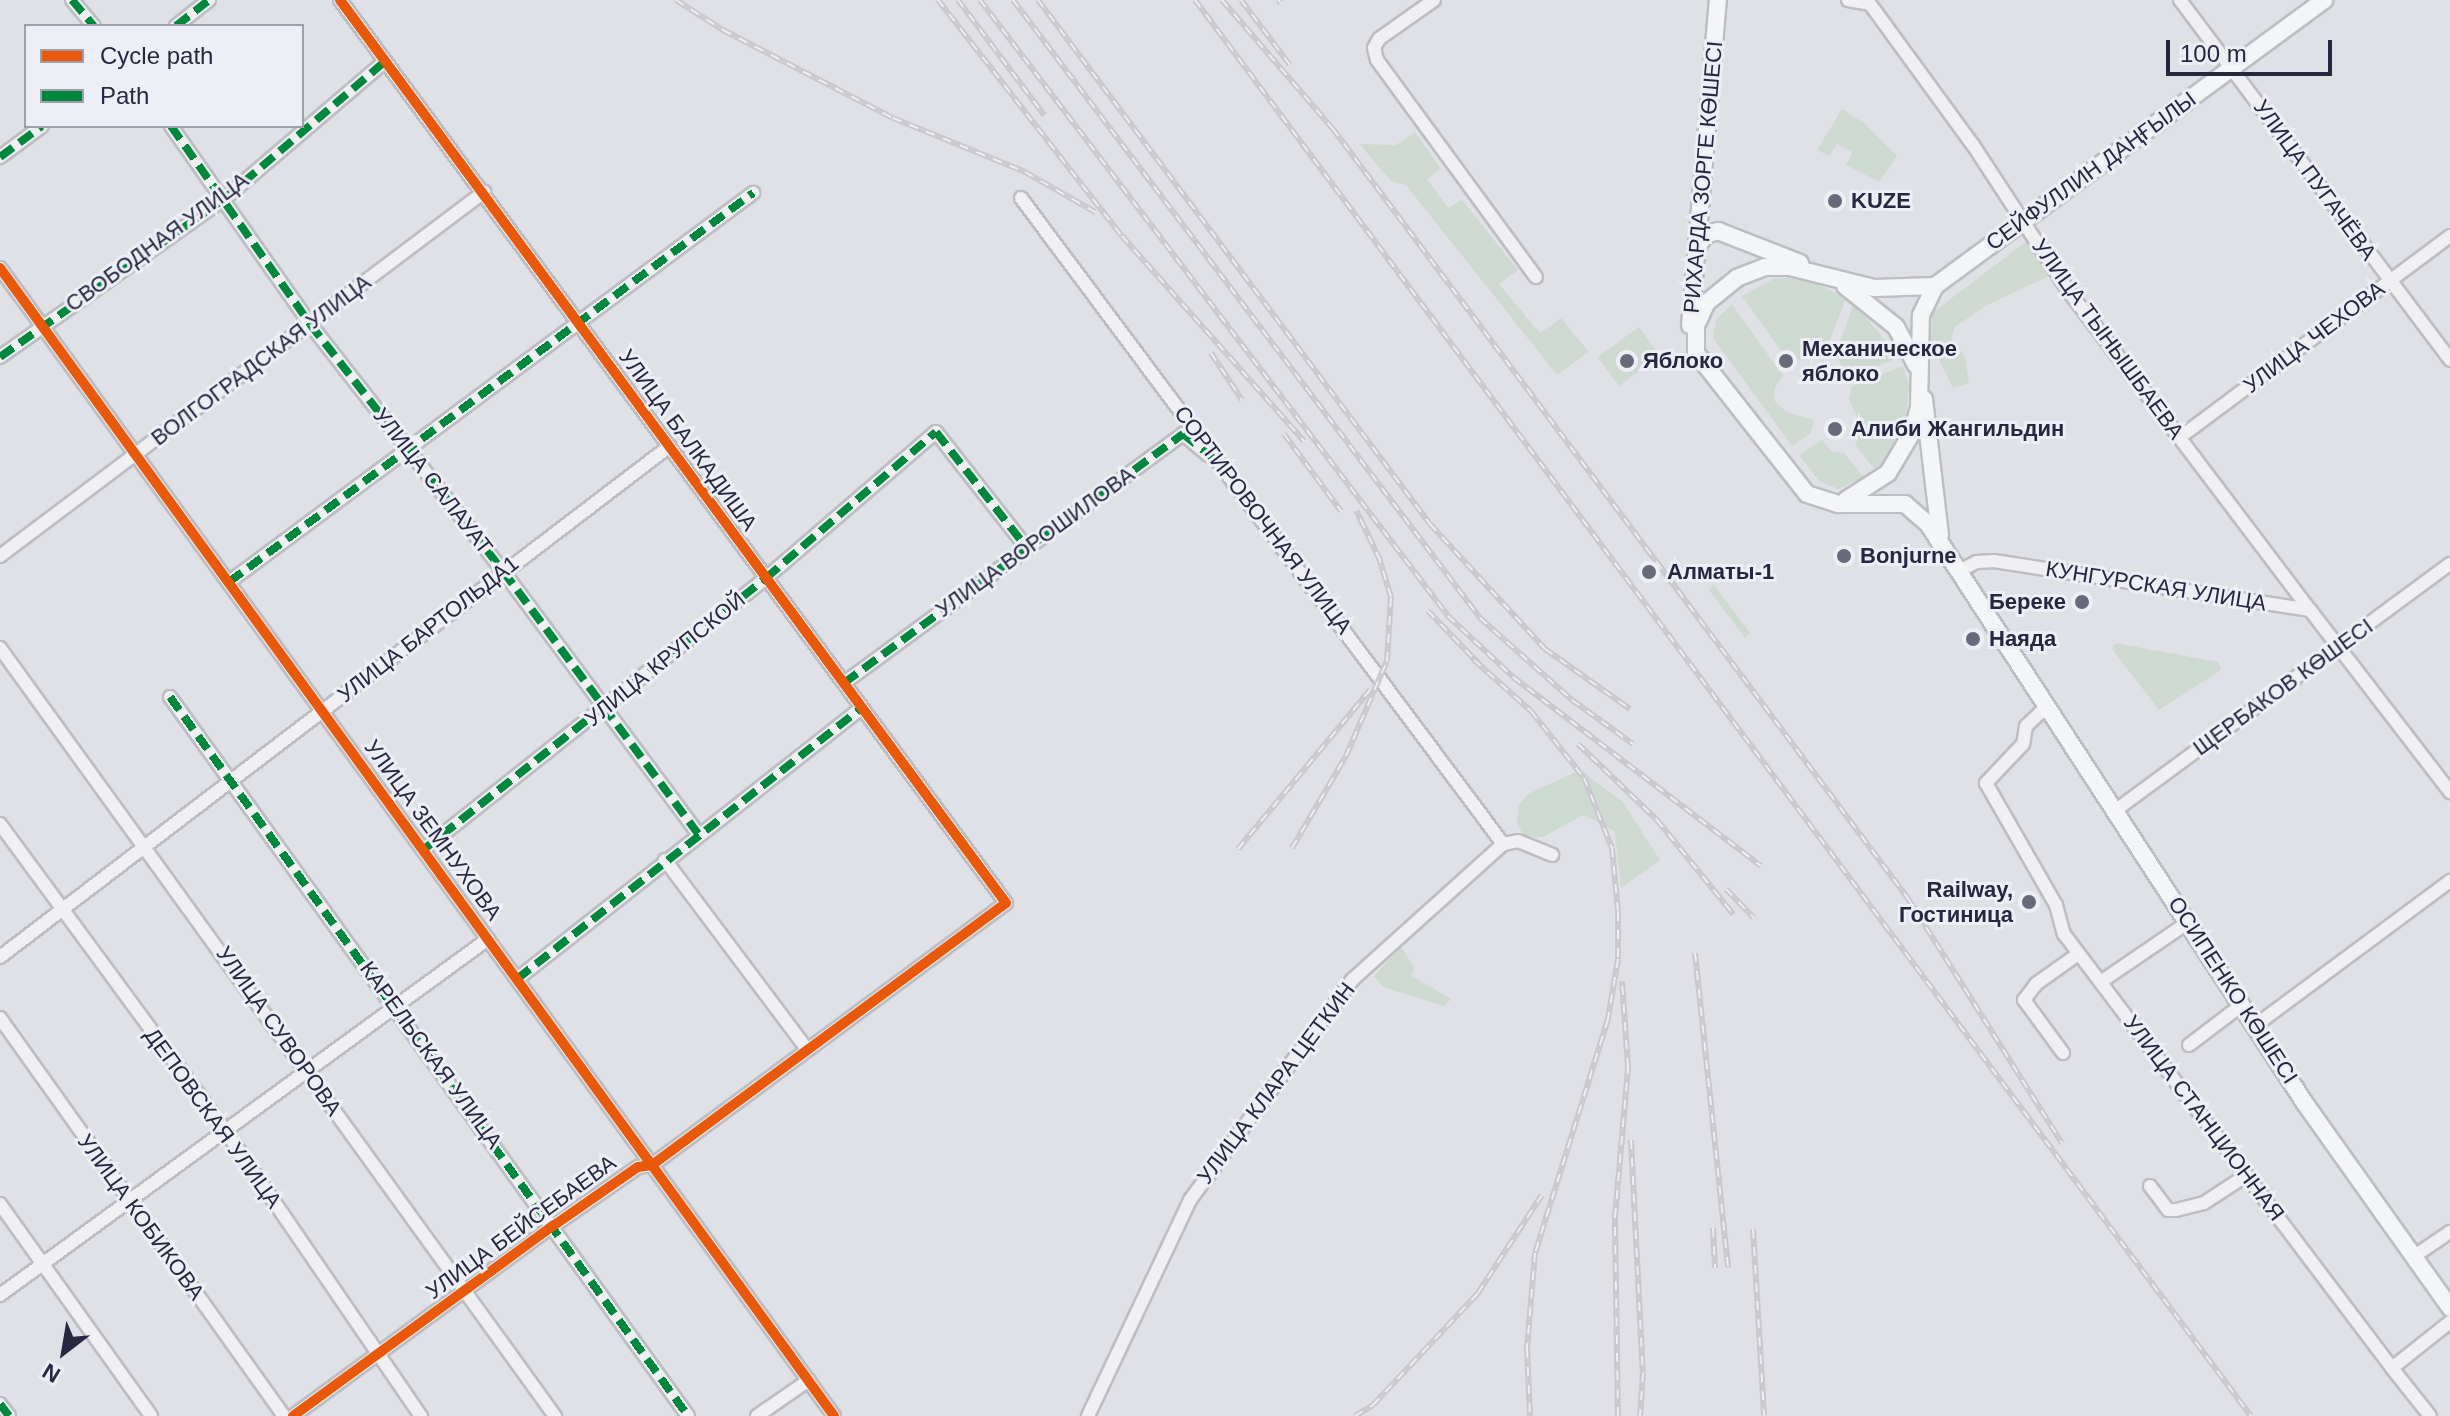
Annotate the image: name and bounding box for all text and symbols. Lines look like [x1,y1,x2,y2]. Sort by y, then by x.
legend [24,24,304,128]
scale bar [2170,24,2336,74]
street label: РИХАРДА ЗОРГЕ КӨШЕСІ [1678,40,1728,314]
text: 100 m [2180,40,2247,67]
text: Cycle path [100,42,213,69]
text: Path [100,82,149,109]
street label: СЕЙФУЛЛИН ДАҢҒЫЛЫ [1981,86,2201,256]
street label: УЛИЦА ПУГАЧЁВА [2248,95,2382,265]
street label: СВОБОДНАЯ УЛИЦА [60,167,254,317]
place label: KUZE [1851,188,1911,214]
marker: KUZE [1826,192,1844,210]
street label: УЛИЦА ТЫНЫШБАЕВА [2027,234,2189,444]
street label: ВОЛГОГРАДСКАЯ УЛИЦА [146,269,376,451]
street label: УЛИЦА ЧЕХОВА [2238,275,2390,399]
place label: Механическое яблоко [1802,335,1957,386]
street label: УЛИЦА БАЛКАДИША [613,344,763,536]
place label: Яблоко [1643,348,1723,374]
marker: Яблоко [1618,352,1636,370]
marker: Механическое яблоко [1777,352,1795,370]
street label: СОРТИРОВОЧНАЯ УЛИЦА [1169,401,1357,639]
street label: УЛИЦА САЛАУАТ [368,403,498,559]
place label: Алиби Жангильдин [1851,416,2064,442]
marker: Алиби Жангильдин [1826,420,1844,438]
street label: УЛИЦА ВОРОШИЛОВА [931,461,1139,623]
place label: Bonjurne [1860,543,1957,569]
marker: Bonjurne [1835,547,1853,565]
street label: УЛИЦА БАРТОЛЬДА1 [332,550,524,708]
street label: КУНГУРСКАЯ УЛИЦА [2044,556,2268,616]
place label: Алматы-1 [1667,559,1774,585]
marker: Алматы-1 [1638,561,1660,583]
street label: УЛИЦА КРУПСКОЙ [579,586,751,732]
place label: Береке [1989,589,2066,615]
marker: Береке [2073,593,2091,611]
street label: ЩЕРБАКОВ КӨШЕСІ [2188,613,2378,761]
place label: Наяда [1989,626,2056,652]
marker: Наяда [1964,630,1982,648]
street label: УЛИЦА ЗЕМНУХОВА [359,735,507,925]
place label: Railway, Гостиница [1899,876,2013,928]
street label: ОСИПЕНКО КӨШЕСІ [2163,892,2303,1088]
marker: Railway, Гостиница [2020,893,2038,911]
street label: УЛИЦА СУВОРОВА [211,941,347,1121]
street label: КАРЕЛЬСКАЯ УЛИЦА [354,956,508,1154]
street label: УЛИЦА КЛАРА ЦЕТКИН [1192,977,1360,1189]
street label: УЛИЦА СТАНЦИОННАЯ [2118,1010,2290,1226]
street label: ДЕПОВСКАЯ УЛИЦА [139,1023,287,1213]
street label: УЛИЦА КОБИКОВА [72,1129,210,1305]
street label: УЛИЦА БЕЙСЕБАЕВА [421,1149,621,1305]
north arrow [24,1312,104,1392]
text: N [38,1358,65,1388]

